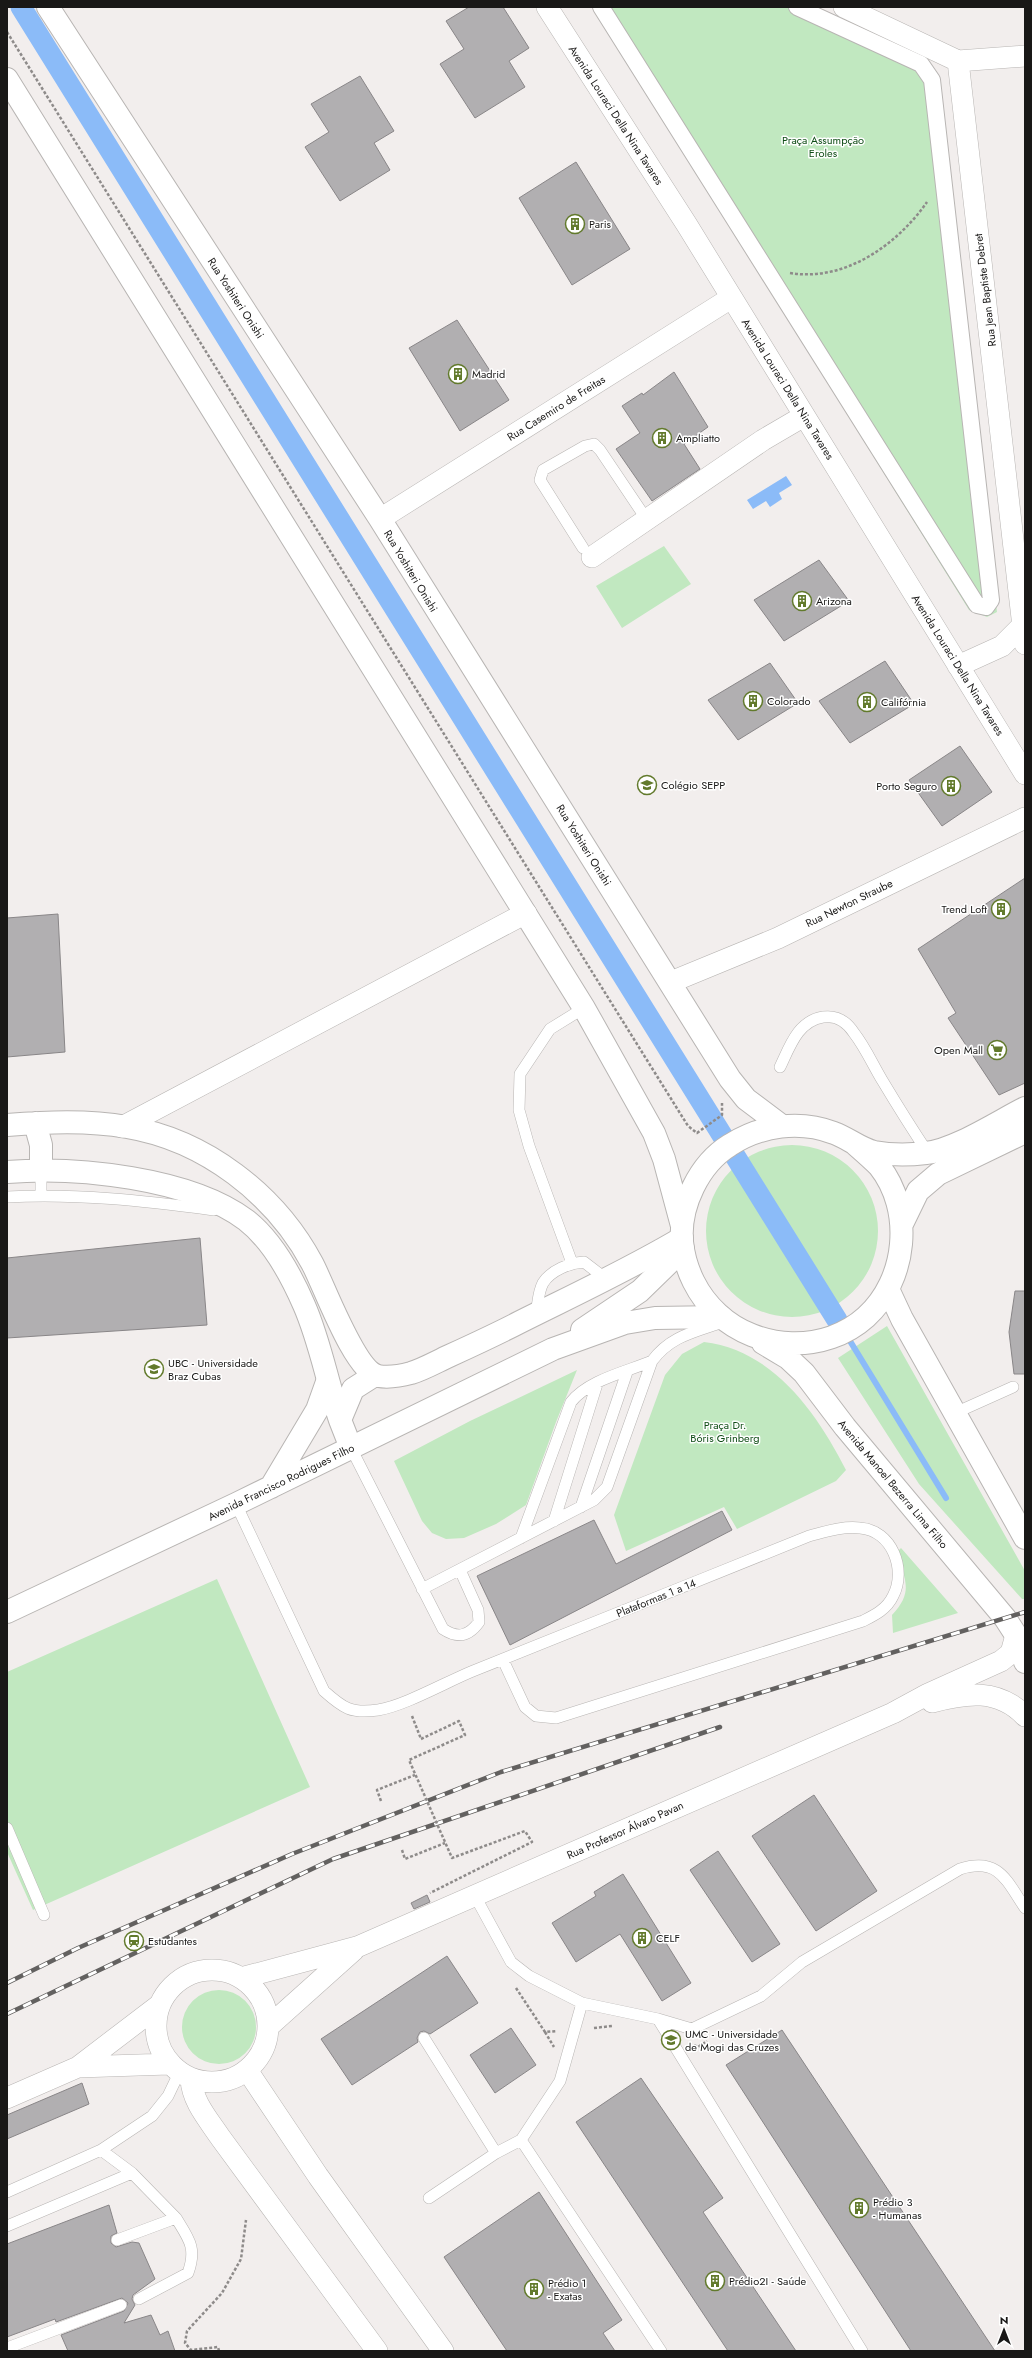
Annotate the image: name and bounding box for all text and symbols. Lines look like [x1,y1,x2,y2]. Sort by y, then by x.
street label: Avenida Louraci Della Nina Tavares [565,42,668,188]
park label: Praça Assumpção Eroles [782,132,864,161]
building icon: Paris [564,213,586,235]
place label: Paris [589,216,612,232]
street label: Rua Jean Baptiste Debret [970,232,1000,347]
street label: Rua Yoshiteri Onishi [204,255,268,342]
street label: Avenida Louraci Della Nina Tavares [738,315,838,463]
building icon: Madrid [447,363,469,385]
place label: Madrid [472,366,505,382]
street label: Rua Casemiro de Freitas [504,371,609,445]
building icon: Ampliatto [651,427,673,449]
place label: Ampliatto [676,430,720,446]
street label: Rua Yoshiteri Onishi [380,527,442,615]
building icon: Arizona [791,590,813,612]
street label: Avenida Louraci Della Nina Tavares [908,591,1008,739]
place label: Arizona [816,593,852,609]
building icon: Colorado [742,690,764,712]
building icon: Califórnia [856,691,878,713]
place label: Colorado [767,693,810,709]
place label: Califórnia [881,694,926,710]
school or university icon: Colégio SEPP [636,774,658,796]
building icon: Porto Seguro [940,775,962,797]
place label: Colégio SEPP [661,777,725,793]
place label: Porto Seguro [876,778,937,794]
street label: Rua Yoshiteri Onishi [552,801,616,889]
street label: Rua Newton Straube [803,875,896,931]
building icon: Trend Loft [990,898,1012,920]
place label: Trend Loft [941,901,987,917]
supermarket icon: Open Mall [986,1039,1008,1061]
place label: Open Mall [934,1042,983,1058]
place label: UBC - Universidade Braz Cubas [168,1355,258,1384]
school or university icon: UBC - Universidade Braz Cubas [143,1358,165,1380]
street label: Avenida Manoel Bezerra Lima Filho [834,1416,952,1552]
park label: Praça Dr. Bóris Grinberg [690,1417,760,1446]
street label: Avenida Francisco Rodrigues Filho [205,1440,357,1524]
street label: Plataformas 1 a 14 [614,1575,699,1621]
street label: Rua Professor Álvaro Pavan [564,1797,686,1863]
building icon: CELF [631,1927,653,1949]
station icon: Estudantes [123,1930,145,1952]
place label: CELF [656,1930,680,1946]
place label: Estudantes [148,1933,198,1949]
place label: UMC - Universidade de Mogi das Cruzes [685,2026,780,2055]
school or university icon: UMC - Universidade de Mogi das Cruzes [660,2029,682,2051]
place label: Prédio 3 - Humanas [873,2194,922,2223]
building icon: Prédio 3 - Humanas [848,2197,870,2219]
building icon: Prédio2I - Saúde [704,2270,726,2292]
place label: Prédio2I - Saúde [729,2273,806,2289]
place label: Prédio 1 - Exatas [548,2275,586,2304]
building icon: Prédio 1 - Exatas [523,2278,545,2300]
north arrow [984,2310,1024,2350]
text: N [1000,2312,1008,2328]

